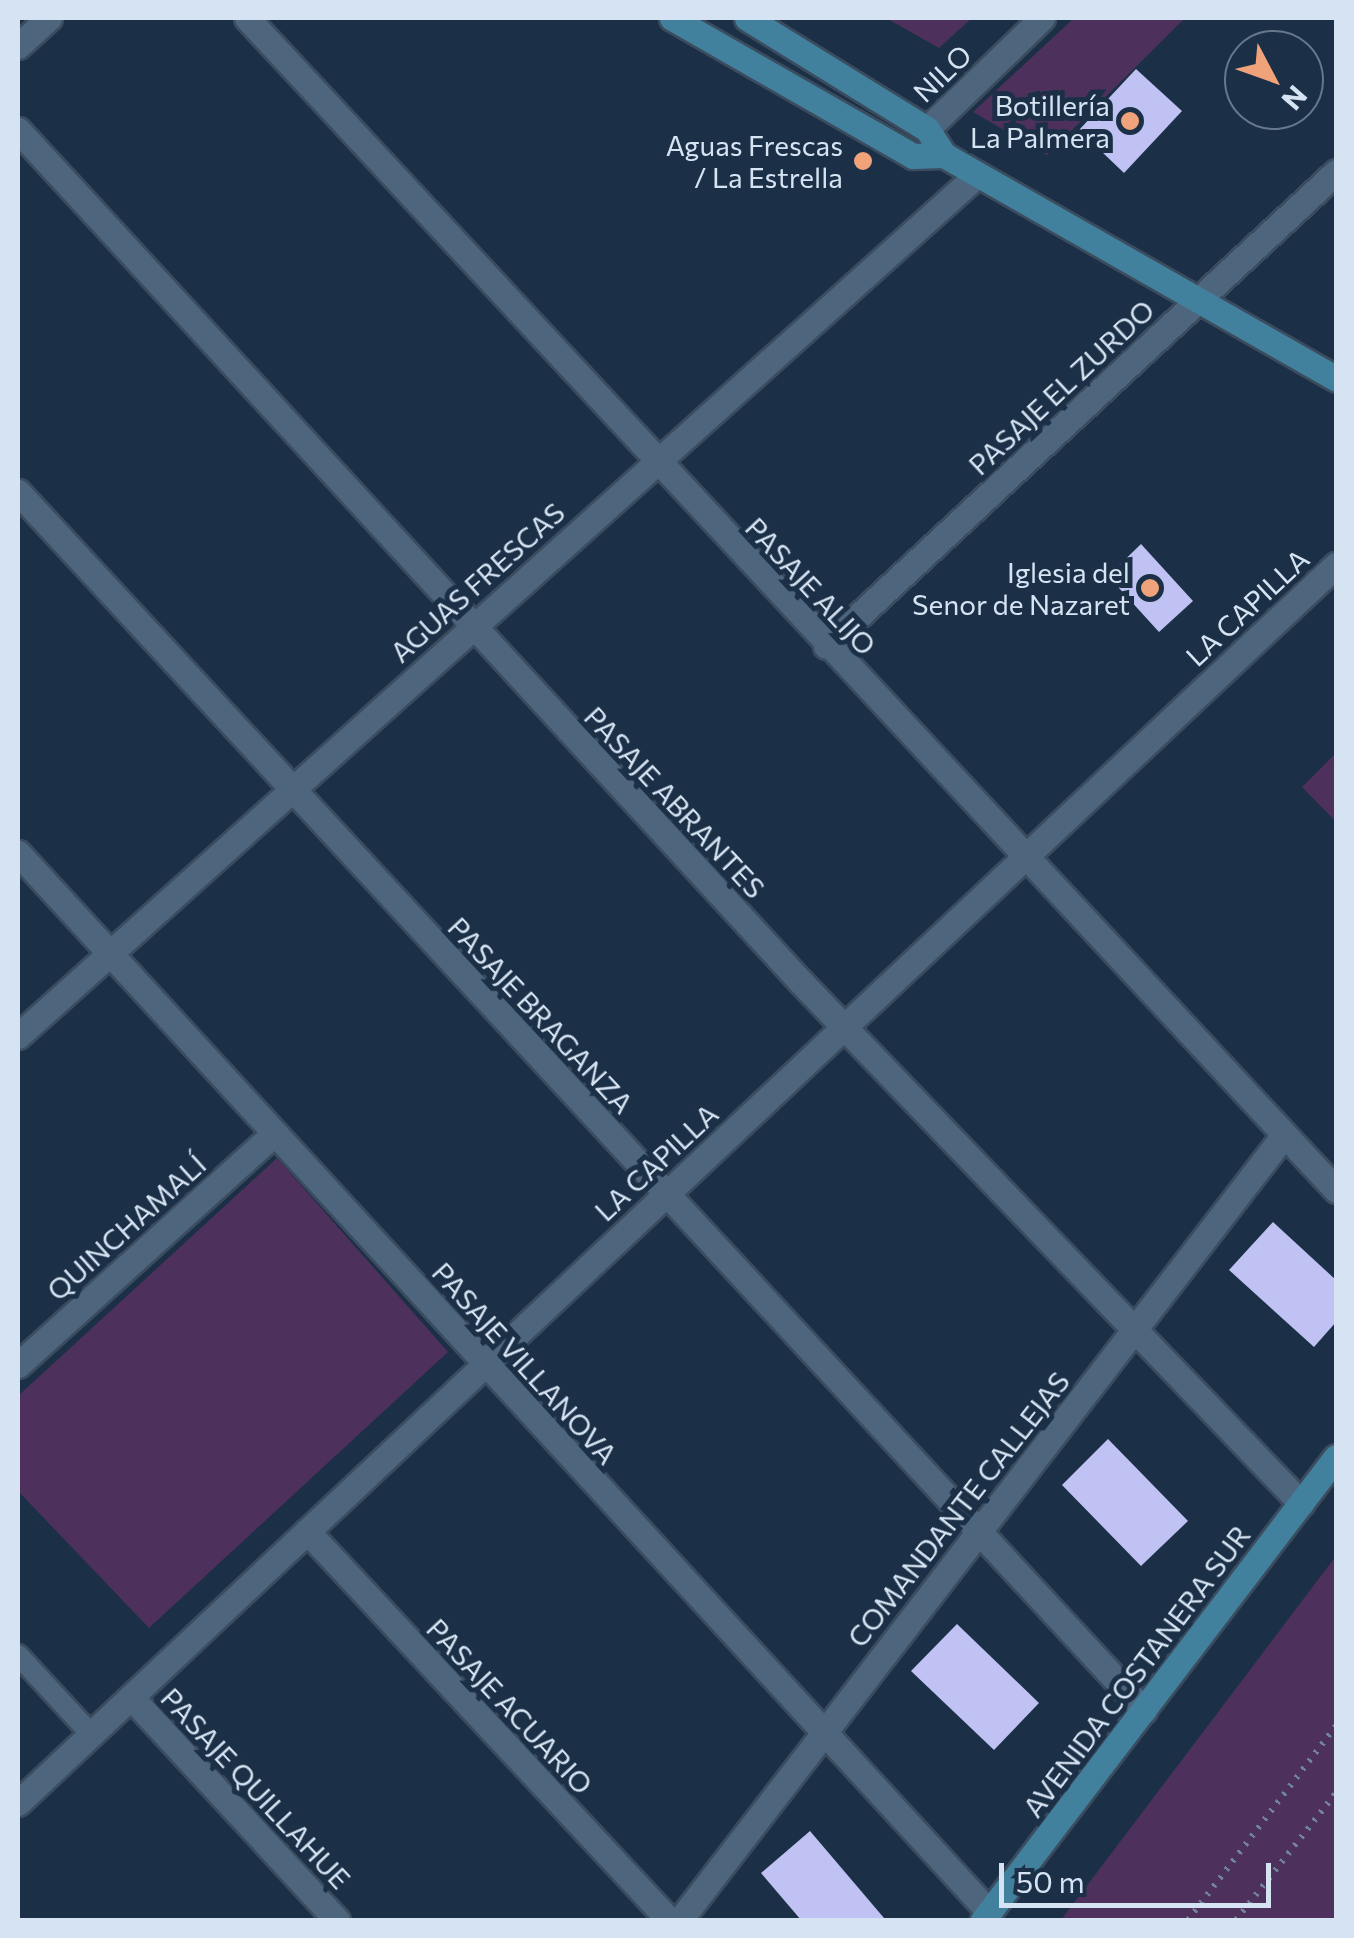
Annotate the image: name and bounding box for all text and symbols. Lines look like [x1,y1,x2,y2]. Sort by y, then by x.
north arrow [1224,30,1324,130]
street label: NILO [906,38,978,108]
text: N [1275,79,1315,117]
place label: Botillería La Palmera [970,88,1110,154]
marker: Botillería La Palmera [1119,110,1141,132]
place label: Aguas Frescas / La Estrella [666,128,843,194]
marker: Aguas Frescas / La Estrella [852,150,874,172]
street label: PASAJE EL ZURDO [961,293,1161,481]
street label: AGUAS FRESCAS [383,495,571,669]
street label: PASAJE ALIJO [739,510,883,662]
street label: LA CAPILLA [1179,542,1315,672]
place label: Iglesia del Senor de Nazaret [912,555,1130,621]
marker: Iglesia del Senor de Nazaret [1139,577,1161,599]
street label: PASAJE ABRANTES [578,700,772,904]
street label: PASAJE BRAGANZA [442,910,640,1120]
street label: LA CAPILLA [588,1097,724,1227]
street label: QUINCHAMALÍ [40,1147,212,1307]
street label: PASAJE VILLANOVA [426,1255,624,1471]
street label: COMANDANTE CALLEJAS [840,1365,1076,1653]
street label: AVENIDA COSTANERA SUR [1015,1519,1257,1823]
street label: PASAJE ACUARIO [420,1611,600,1801]
street label: PASAJE QUILLAHUE [154,1681,358,1895]
scale bar [1004,1843,1276,1905]
text: 50 m [1016,1862,1085,1899]

